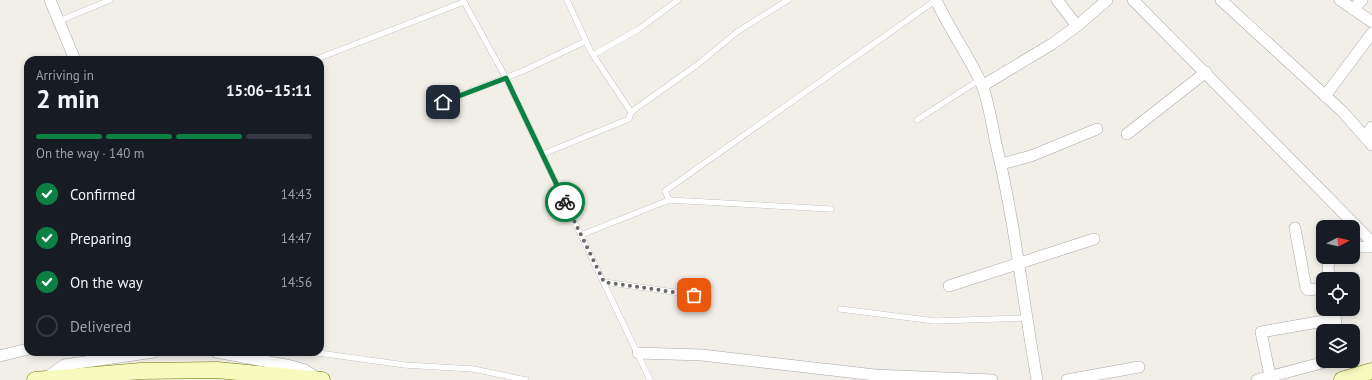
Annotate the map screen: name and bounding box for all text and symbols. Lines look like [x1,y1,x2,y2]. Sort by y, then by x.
text: Arriving in [36,67,94,84]
text: 15:06–15:11 [226,81,312,100]
text: 2 min [36,82,99,115]
pin [426,85,460,119]
icon: home [432,91,454,113]
text: On the way · 140 m [36,145,144,162]
courier [545,182,585,222]
icon: check [36,183,58,205]
text: Confirmed [70,185,135,204]
text: 14:43 [281,186,312,203]
icon: bike [554,191,576,213]
north arrow [1316,220,1360,264]
map controls [1316,220,1360,368]
icon: check [36,227,58,249]
text: Preparing [70,229,132,248]
text: 14:47 [281,230,312,247]
icon: check [36,271,58,293]
button: locate [1316,272,1360,316]
text: On the way [70,273,143,292]
text: 14:56 [281,274,312,291]
pin [677,278,711,312]
icon: bag [683,284,705,306]
text: Delivered [70,317,131,336]
button: layers [1316,324,1360,368]

